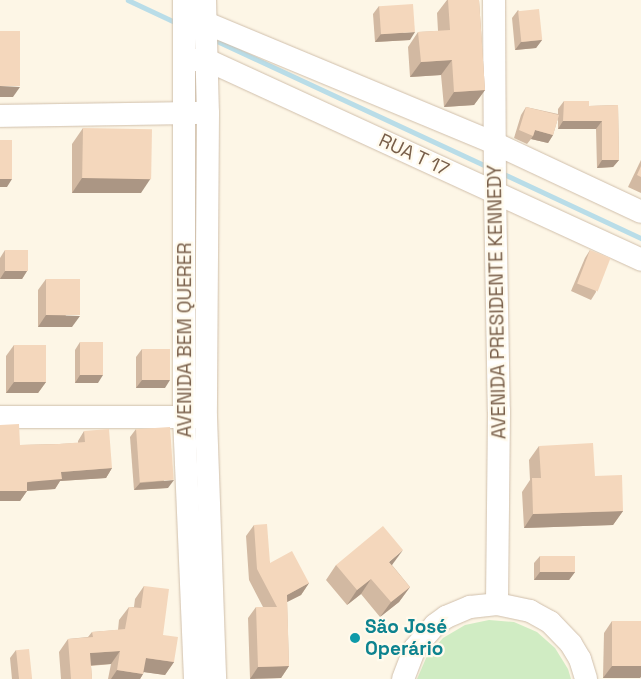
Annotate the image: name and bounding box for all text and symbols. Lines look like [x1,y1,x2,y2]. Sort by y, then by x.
street label: RUA T 17 [375,129,453,181]
street label: AVENIDA PRESIDENTE KENNEDY [483,164,511,440]
street label: AVENIDA BEM QUERER [174,242,196,438]
place label: São José Operário [365,616,447,660]
marker: São José Operário [349,632,361,644]

